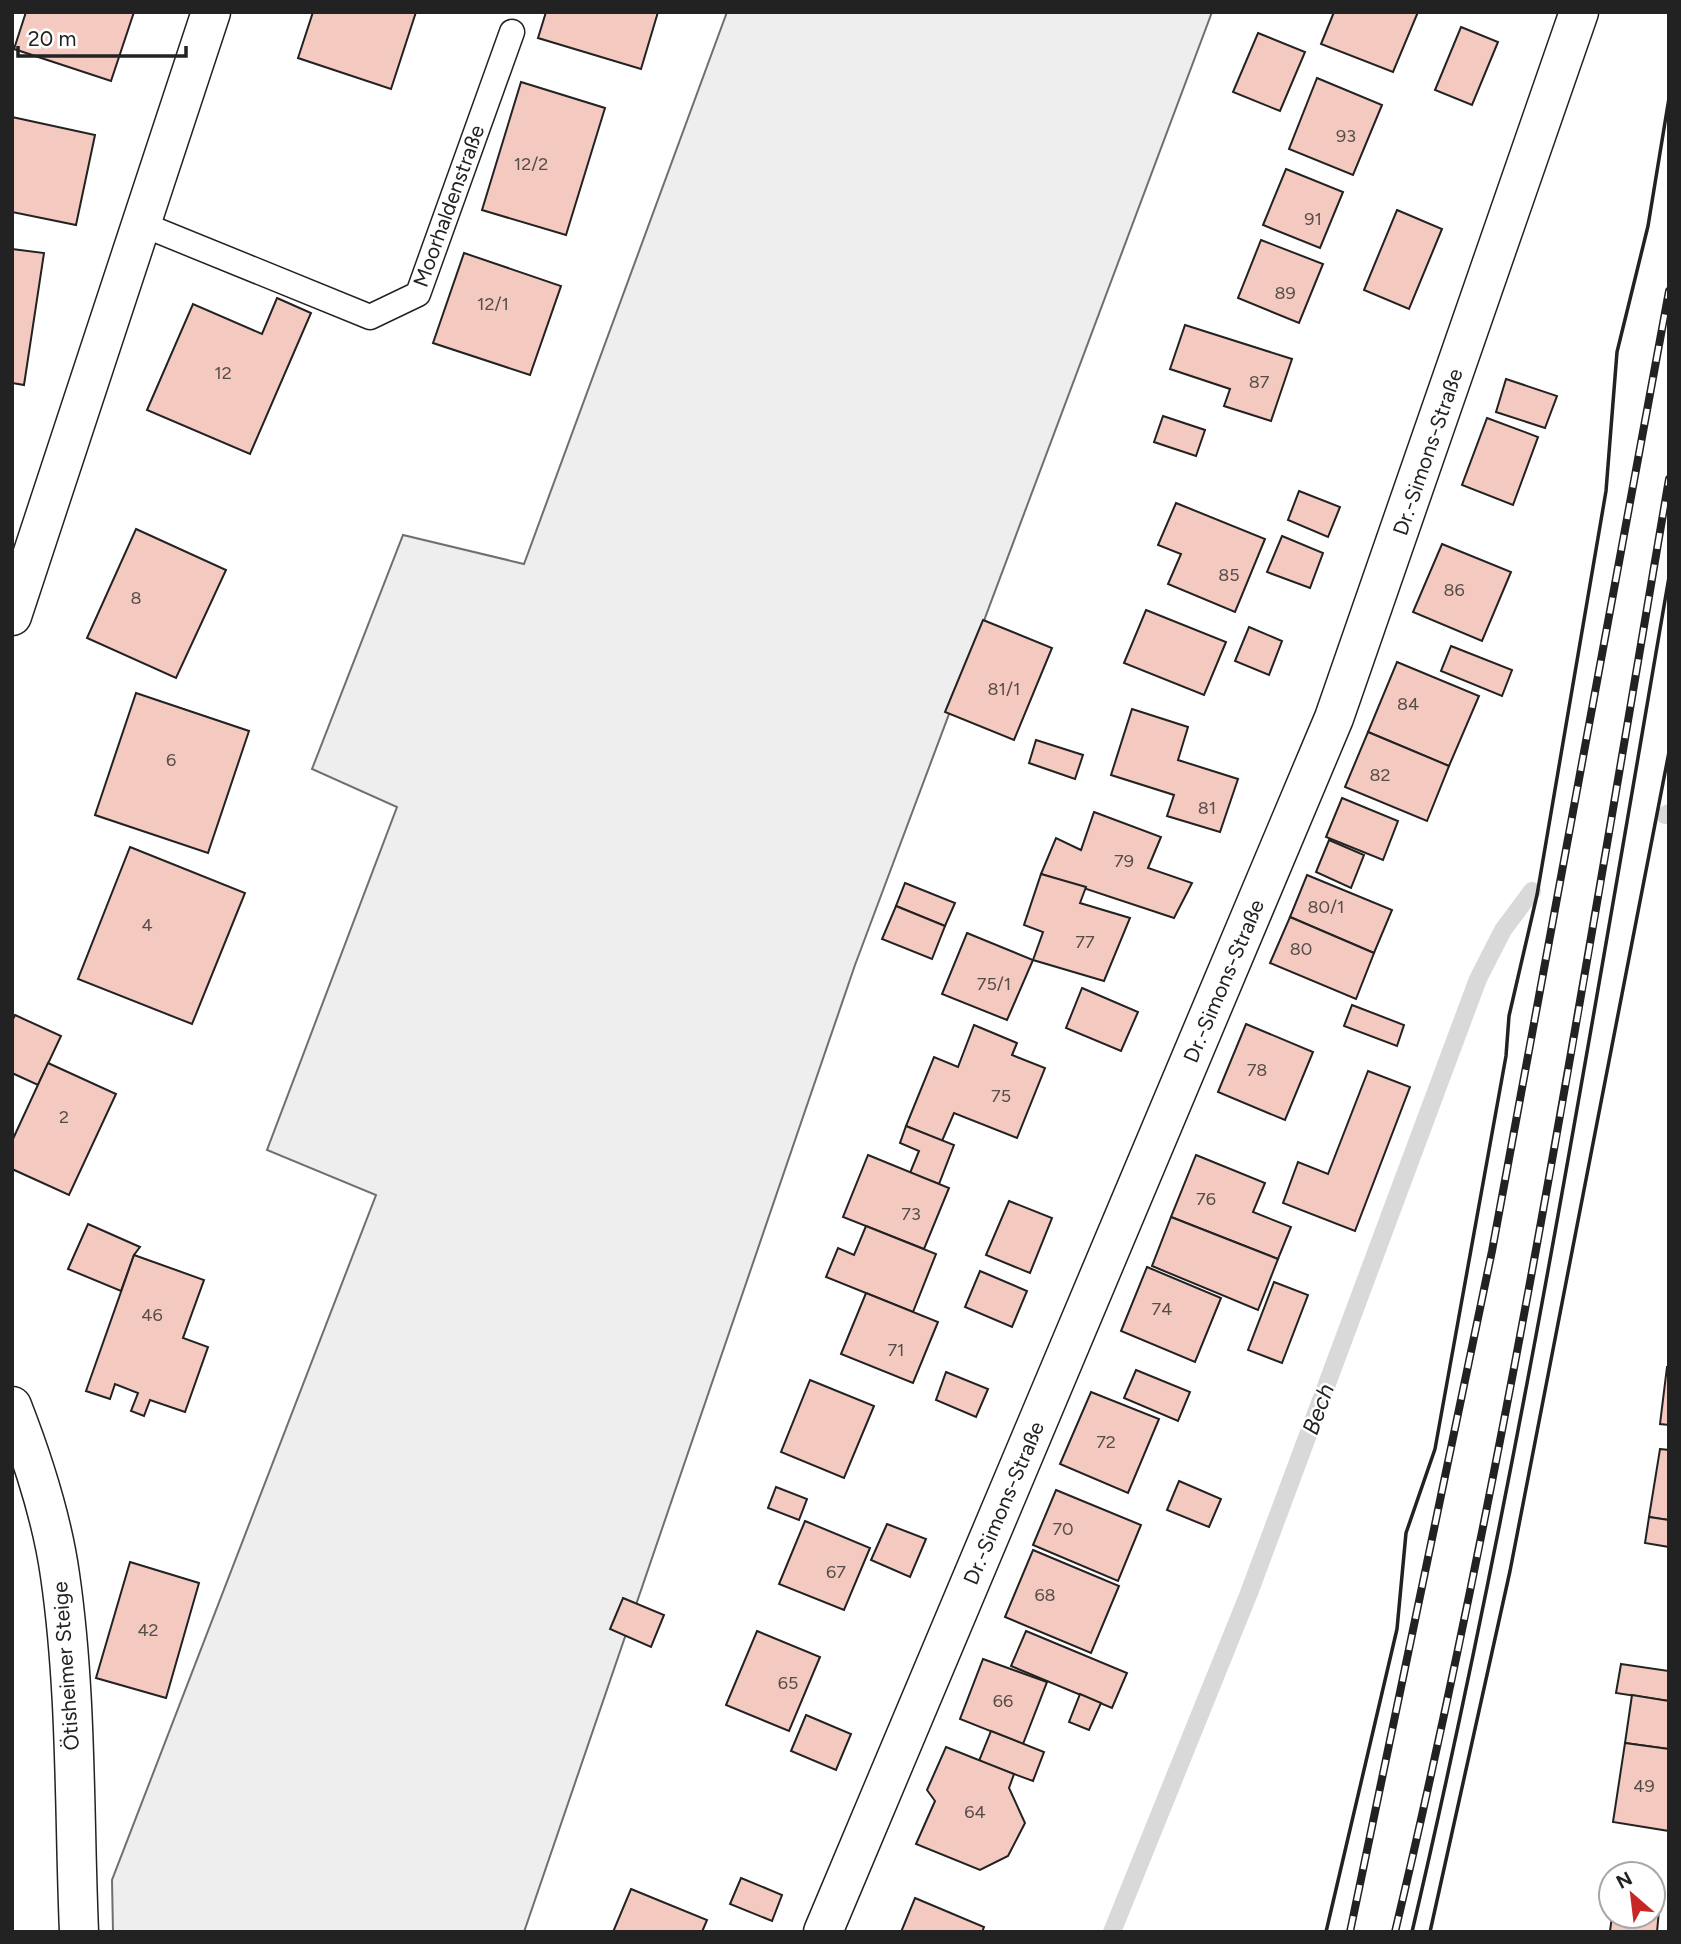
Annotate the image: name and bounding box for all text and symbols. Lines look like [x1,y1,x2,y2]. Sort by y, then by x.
scale bar [18,14,186,58]
text: 20 m [28,26,76,51]
street label: Moorhaldenstraße [408,121,489,290]
house number: 93 [1336,125,1356,147]
house number: 12/2 [514,153,548,175]
house number: 91 [1304,208,1322,230]
house number: 89 [1274,282,1296,304]
house number: 12/1 [477,293,509,315]
house number: 12 [214,362,232,384]
street label: Dr.-Simons-Straße [1387,365,1468,538]
house number: 87 [1249,371,1270,393]
house number: 85 [1218,564,1240,586]
house number: 86 [1443,579,1465,601]
house number: 8 [130,587,142,609]
house number: 81/1 [988,678,1020,700]
house number: 84 [1397,693,1419,715]
house number: 6 [166,749,176,771]
house number: 82 [1369,764,1391,786]
house number: 81 [1198,797,1216,819]
house number: 79 [1114,850,1134,872]
street label: Dr.-Simons-Straße [1178,896,1269,1066]
house number: 80/1 [1307,896,1345,918]
house number: 4 [141,914,153,936]
house number: 77 [1075,931,1095,953]
house number: 80 [1290,938,1312,960]
house number: 75/1 [977,973,1011,995]
house number: 78 [1247,1059,1267,1081]
house number: 75 [991,1085,1011,1107]
house number: 2 [59,1106,69,1128]
house number: 76 [1196,1188,1216,1210]
house number: 73 [901,1203,921,1225]
house number: 74 [1152,1298,1172,1320]
house number: 46 [141,1304,163,1326]
house number: 71 [887,1339,905,1361]
water label: Bech [1296,1380,1340,1438]
street label: Dr.-Simons-Straße [958,1418,1049,1588]
house number: 72 [1096,1431,1116,1453]
house number: 70 [1052,1518,1074,1540]
house number: 67 [826,1561,846,1583]
street label: Ötisheimer Steige [47,1581,84,1751]
house number: 68 [1034,1584,1056,1606]
house number: 42 [137,1619,159,1641]
house number: 65 [778,1672,798,1694]
house number: 66 [993,1690,1013,1712]
house number: 49 [1633,1775,1655,1797]
house number: 64 [964,1801,986,1823]
north arrow [1597,1860,1667,1930]
text: N [1612,1867,1636,1894]

